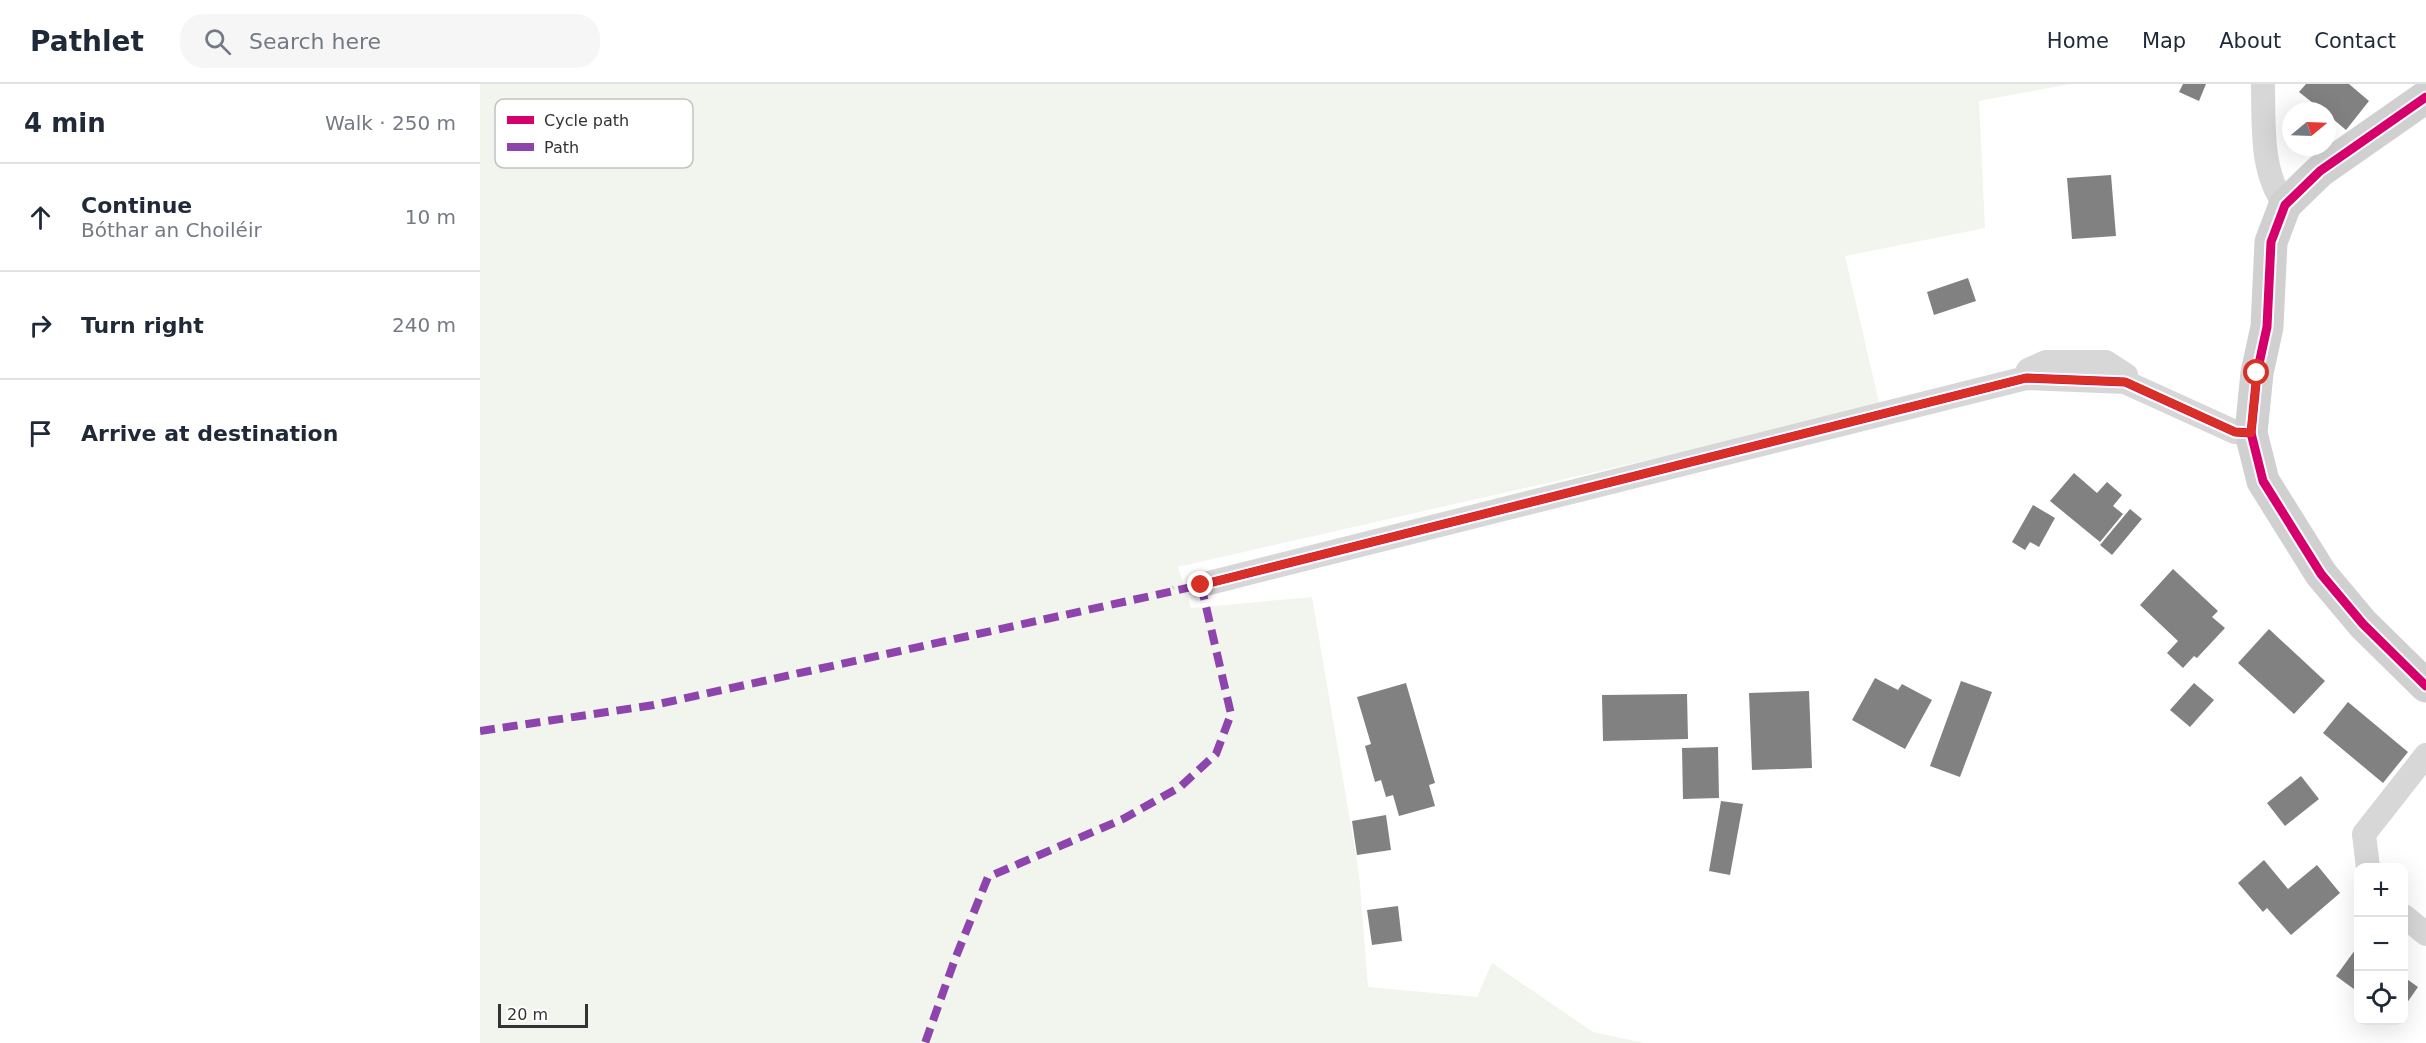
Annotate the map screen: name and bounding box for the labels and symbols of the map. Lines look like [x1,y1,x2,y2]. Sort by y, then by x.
legend [495,99,693,168]
north arrow [2282,102,2336,156]
text: Cycle path [544,111,629,130]
text: Path [544,138,579,157]
route start [2243,359,2269,385]
route end [1187,571,1213,597]
scale bar [498,1001,588,1028]

